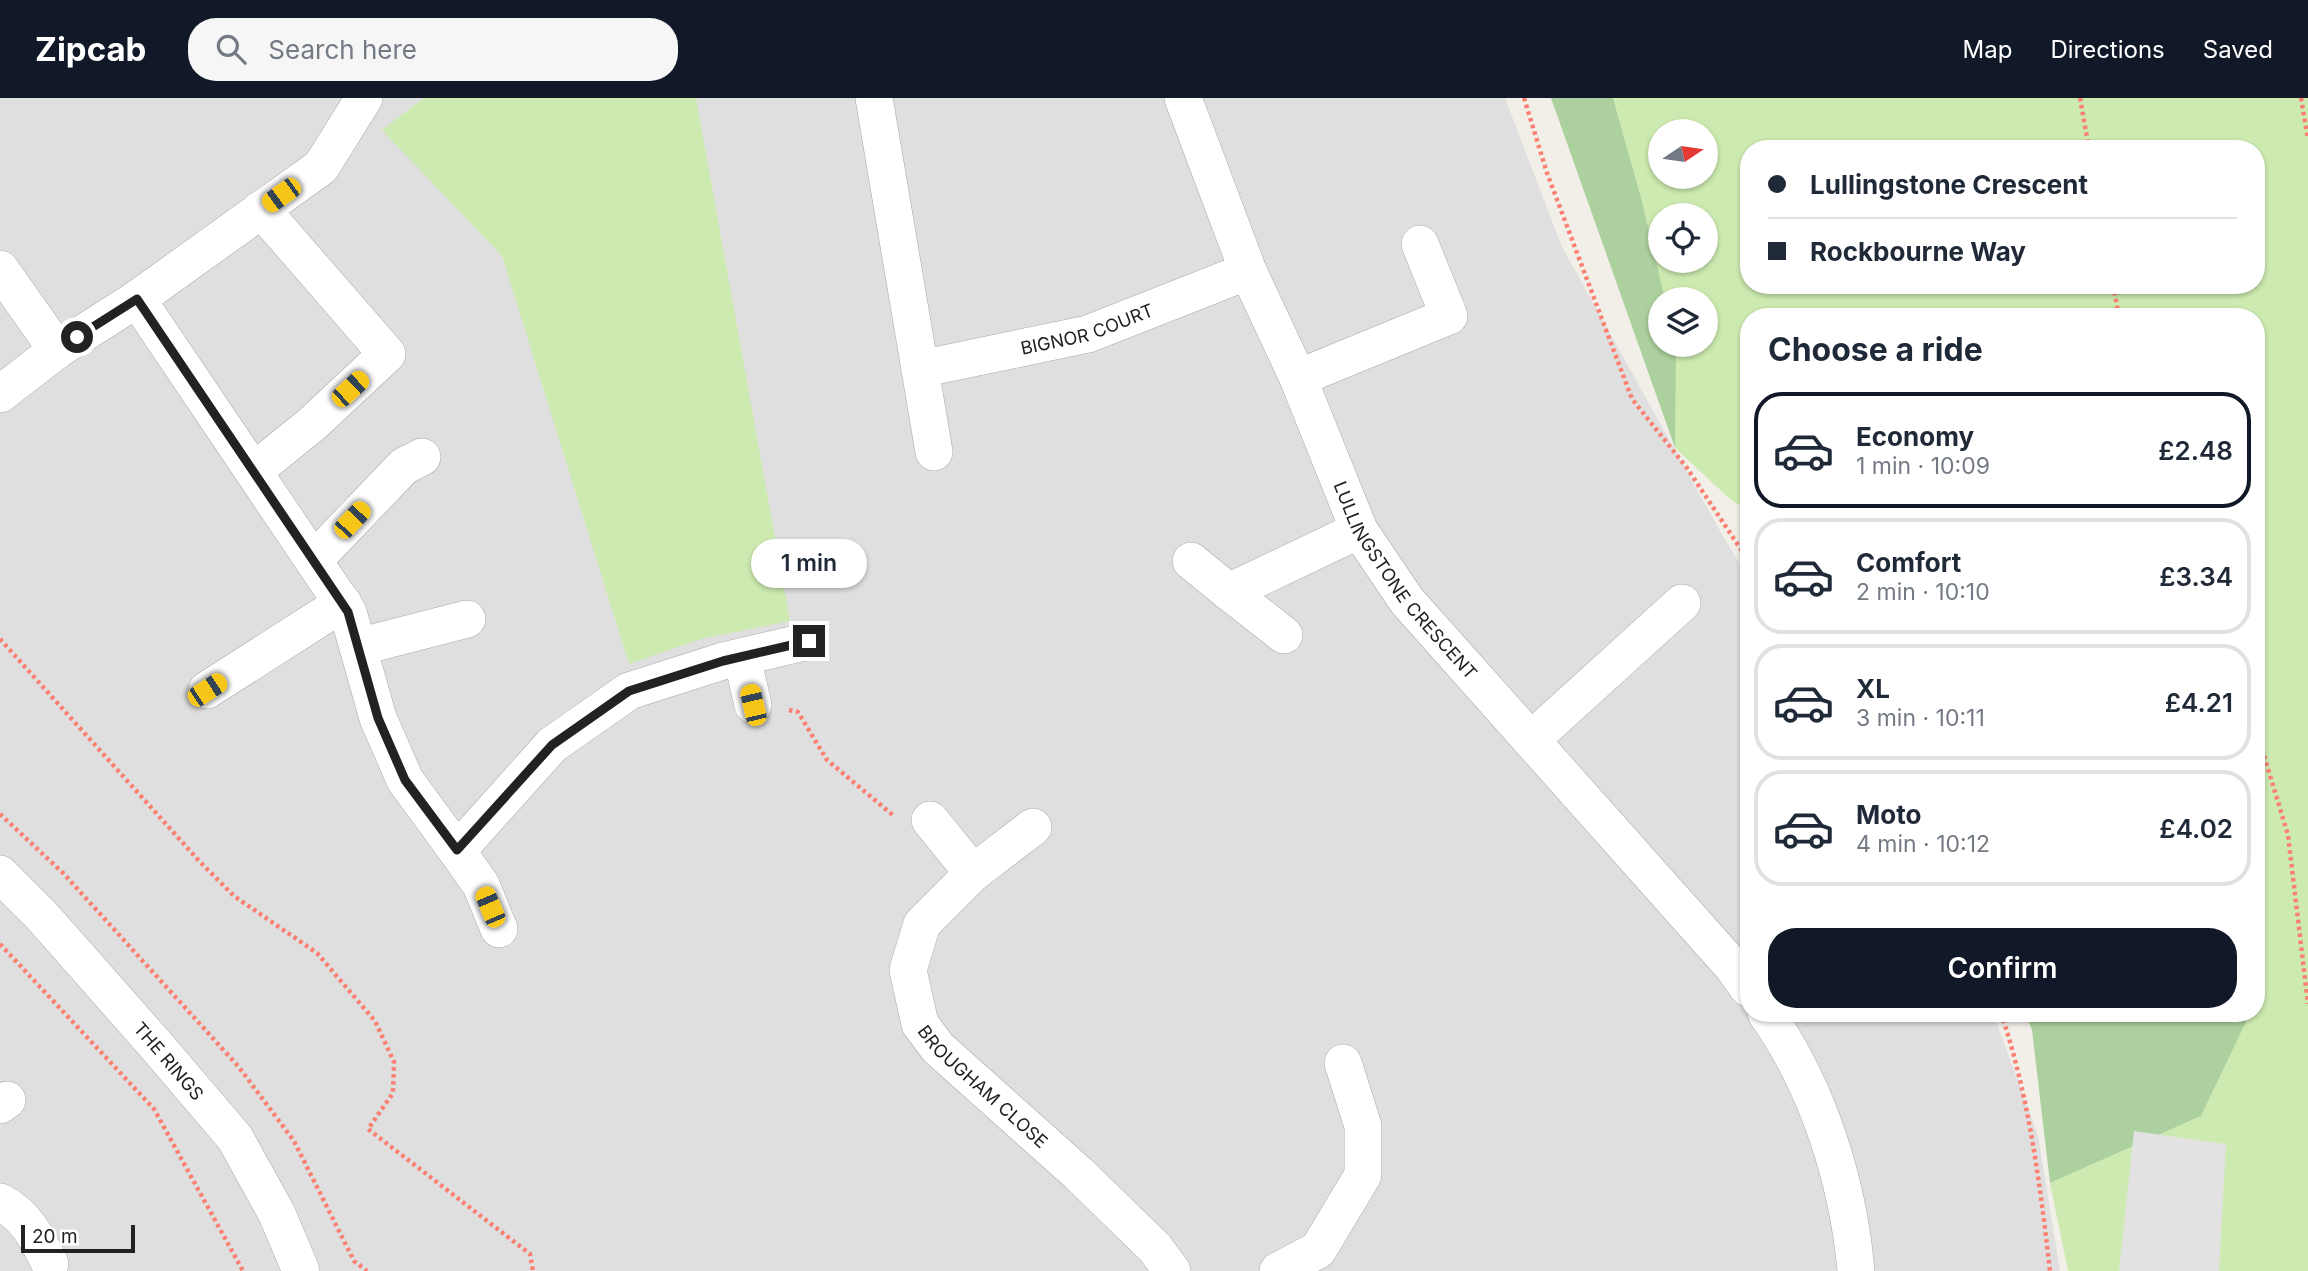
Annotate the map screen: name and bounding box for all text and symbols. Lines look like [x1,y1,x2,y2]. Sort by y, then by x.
search box [188,18,678,81]
text: Zipcab [35,29,146,69]
icon: search [212,30,250,68]
text: Search here [268,34,417,65]
text: Map [1963,35,2012,64]
text: Directions [2050,35,2165,64]
text: Saved [2203,35,2273,64]
north arrow [1648,119,1718,189]
map controls [1648,119,1718,357]
text: Lullingstone Crescent [1810,169,2088,200]
car [258,174,305,216]
button: locate [1648,203,1718,273]
text: Rockbourne Way [1810,236,2026,267]
button: layers [1648,287,1718,357]
street label: BIGNOR COURT [1019,299,1156,358]
route start [61,321,93,353]
text: Choose a ride [1768,330,1983,369]
car [328,367,373,411]
icon: car [1772,419,1835,482]
text: Economy [1856,421,1974,452]
text: £2.48 [2158,435,2233,466]
text: 1 min · 10:09 [1856,452,1990,480]
street label: LULLINGSTONE CRESCENT [1330,478,1482,683]
car [330,497,375,543]
callout: 1 min [751,540,867,588]
icon: car [1772,545,1835,608]
text: Comfort [1856,547,1961,578]
text: 1 min [781,549,837,577]
text: £3.34 [2159,561,2233,592]
text: 2 min · 10:10 [1856,578,1990,606]
route end [793,625,825,657]
car [184,670,231,710]
icon: car [1772,671,1835,734]
text: XL [1856,673,1890,704]
car [739,682,768,728]
text: £4.21 [2165,687,2233,718]
text: 3 min · 10:11 [1856,704,1985,732]
icon: car [1772,797,1835,860]
text: Moto [1856,799,1921,830]
text: £4.02 [2159,813,2233,844]
text: 4 min · 10:12 [1856,830,1990,858]
car [473,884,508,930]
button: Confirm [1768,928,2237,1008]
street label: THE RINGS [130,1018,208,1104]
street label: BROUGHAM CLOSE [914,1021,1052,1152]
scale bar [21,1222,135,1254]
text: 20 m [32,1225,78,1248]

